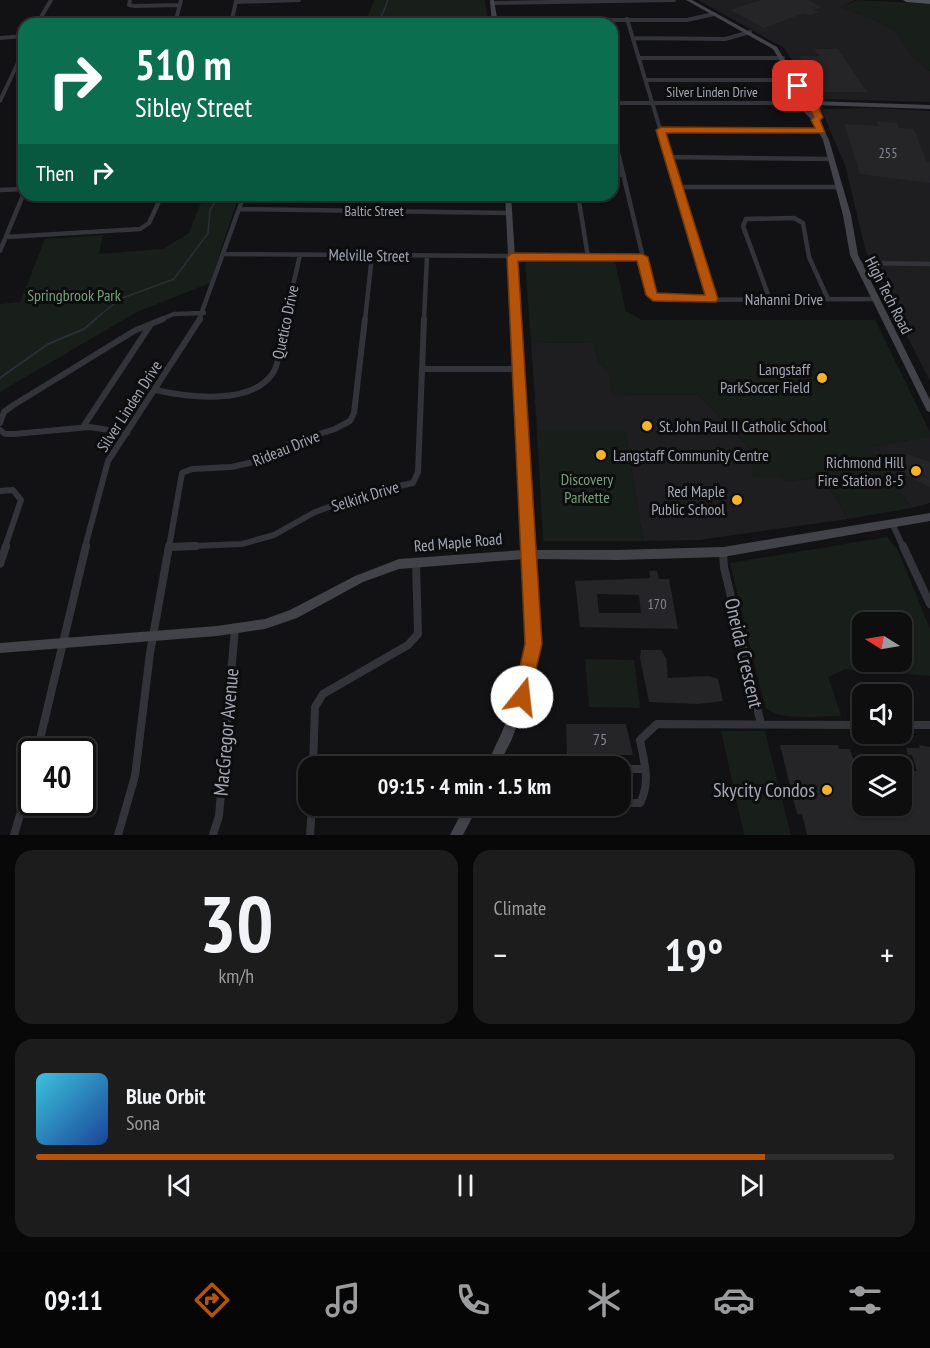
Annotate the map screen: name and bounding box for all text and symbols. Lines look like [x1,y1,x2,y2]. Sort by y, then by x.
text: 510 m [135,37,232,92]
icon: right [36,42,114,120]
pin [772,60,823,111]
icon: arrive [781,69,814,102]
street label: Silver Linden Drive [666,83,758,101]
text: Sibley Street [135,90,252,124]
house number: 255 [879,144,897,162]
icon: right [86,156,119,189]
text: Then [36,159,74,187]
street label: Baltic Street [344,202,404,220]
street label: Melville Street [328,244,410,266]
street label: High Tech Road [861,253,917,337]
street label: Quetico Drive [267,283,303,361]
park label: Springbrook Park [27,285,122,305]
street label: Nahanni Drive [745,289,823,309]
street label: Silver Linden Drive [92,357,166,455]
place label: Langstaff ParkSoccer Field [720,359,811,397]
marker: Langstaff ParkSoccer Field [815,371,829,385]
place label: St. John Paul II Catholic School [659,416,827,436]
marker: St. John Paul II Catholic School [640,419,654,433]
street label: Rideau Drive [250,426,322,470]
place label: Langstaff Community Centre [613,445,769,465]
marker: Langstaff Community Centre [594,448,608,462]
place label: Richmond Hill Fire Station 8-5 [818,452,904,490]
marker: Richmond Hill Fire Station 8-5 [909,464,923,478]
park label: Discovery Parkette [561,469,613,507]
street label: Selkirk Drive [329,476,401,516]
place label: Red Maple Public School [651,481,725,519]
marker: Red Maple Public School [730,493,744,507]
street label: Red Maple Road [413,528,503,556]
house number: 170 [648,595,666,613]
street label: Oneida Crescent [719,596,769,711]
north arrow [852,612,912,672]
map controls [852,612,912,816]
position arrow [490,665,554,729]
street label: MacGregor Avenue [207,667,245,797]
button: sound [852,684,912,744]
house number: 75 [593,729,607,749]
speed limit sign: 40 [18,738,96,816]
button: layers [852,756,912,816]
text: 09:15 · 4 min · 1.5 km [378,772,551,800]
place label: Skycity Condos [713,777,815,803]
marker: Skycity Condos [820,783,834,797]
text: 30 [199,873,274,974]
text: Climate [494,895,546,921]
text: 19° [664,925,723,983]
text: − [494,933,507,976]
text: + [880,933,894,976]
text: km/h [219,963,254,989]
text: Blue Orbit [126,1082,205,1110]
text: Sona [126,1110,160,1136]
icon: previous [163,1169,196,1202]
icon: pause [449,1169,482,1202]
icon: next [735,1169,768,1202]
icon: directions [191,1279,233,1321]
icon: music [322,1279,364,1321]
icon: phone [452,1279,494,1321]
icon: climate [583,1279,625,1321]
icon: car [713,1279,755,1321]
icon: filters [844,1279,886,1321]
text: 09:11 [44,1283,103,1317]

